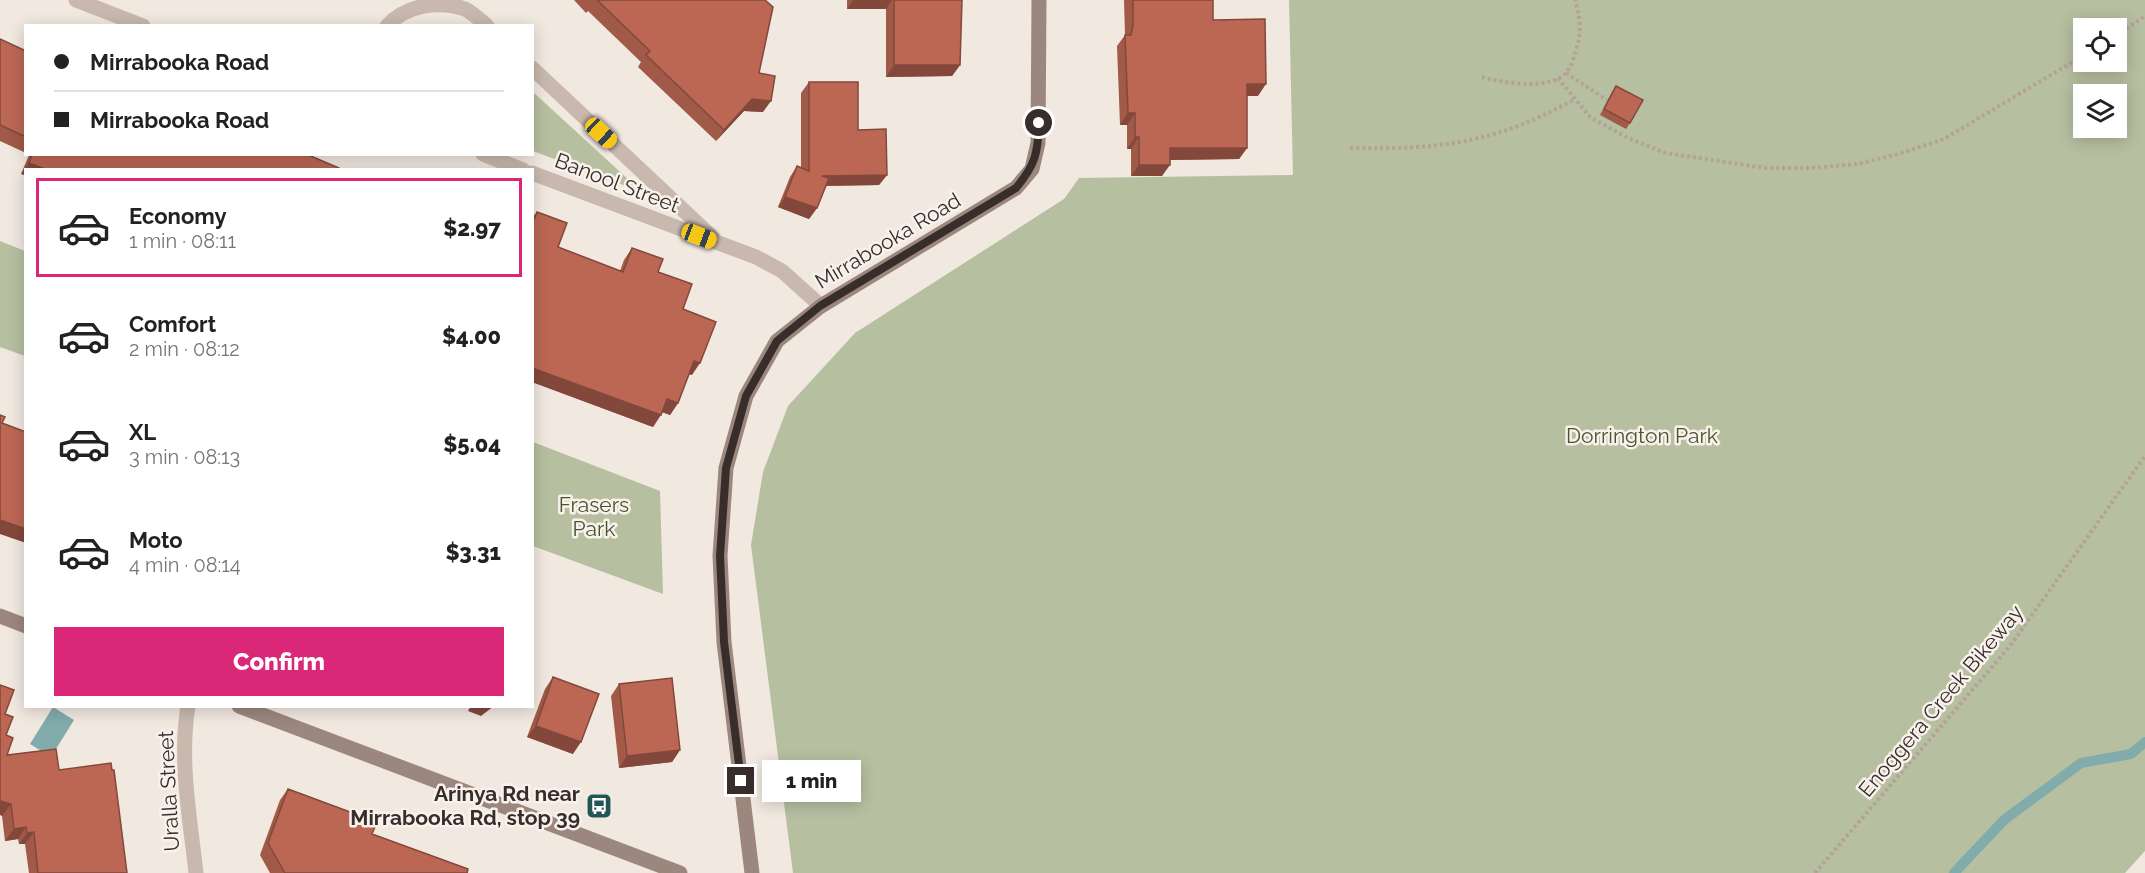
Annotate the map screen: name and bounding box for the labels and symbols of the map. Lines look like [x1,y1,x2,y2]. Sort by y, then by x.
route start [1025,109,1052,136]
car [582,114,620,152]
street label: Banool Street [551,147,683,218]
street label: Mirrabooka Road [810,187,965,294]
car [679,221,719,251]
park label: Dorrington Park [1566,423,1718,448]
park label: Frasers Park [559,492,629,541]
street label: Enoggera Creek Bikeway [1853,600,2028,802]
street label: Uralla Street [153,730,184,852]
callout: 1 min [762,760,861,802]
route end [727,767,754,794]
place label: Arinya Rd near Mirrabooka Rd, stop 39 [350,781,580,830]
bus stop icon: Arinya Rd near Mirrabooka Rd, stop 39 [584,791,614,821]

